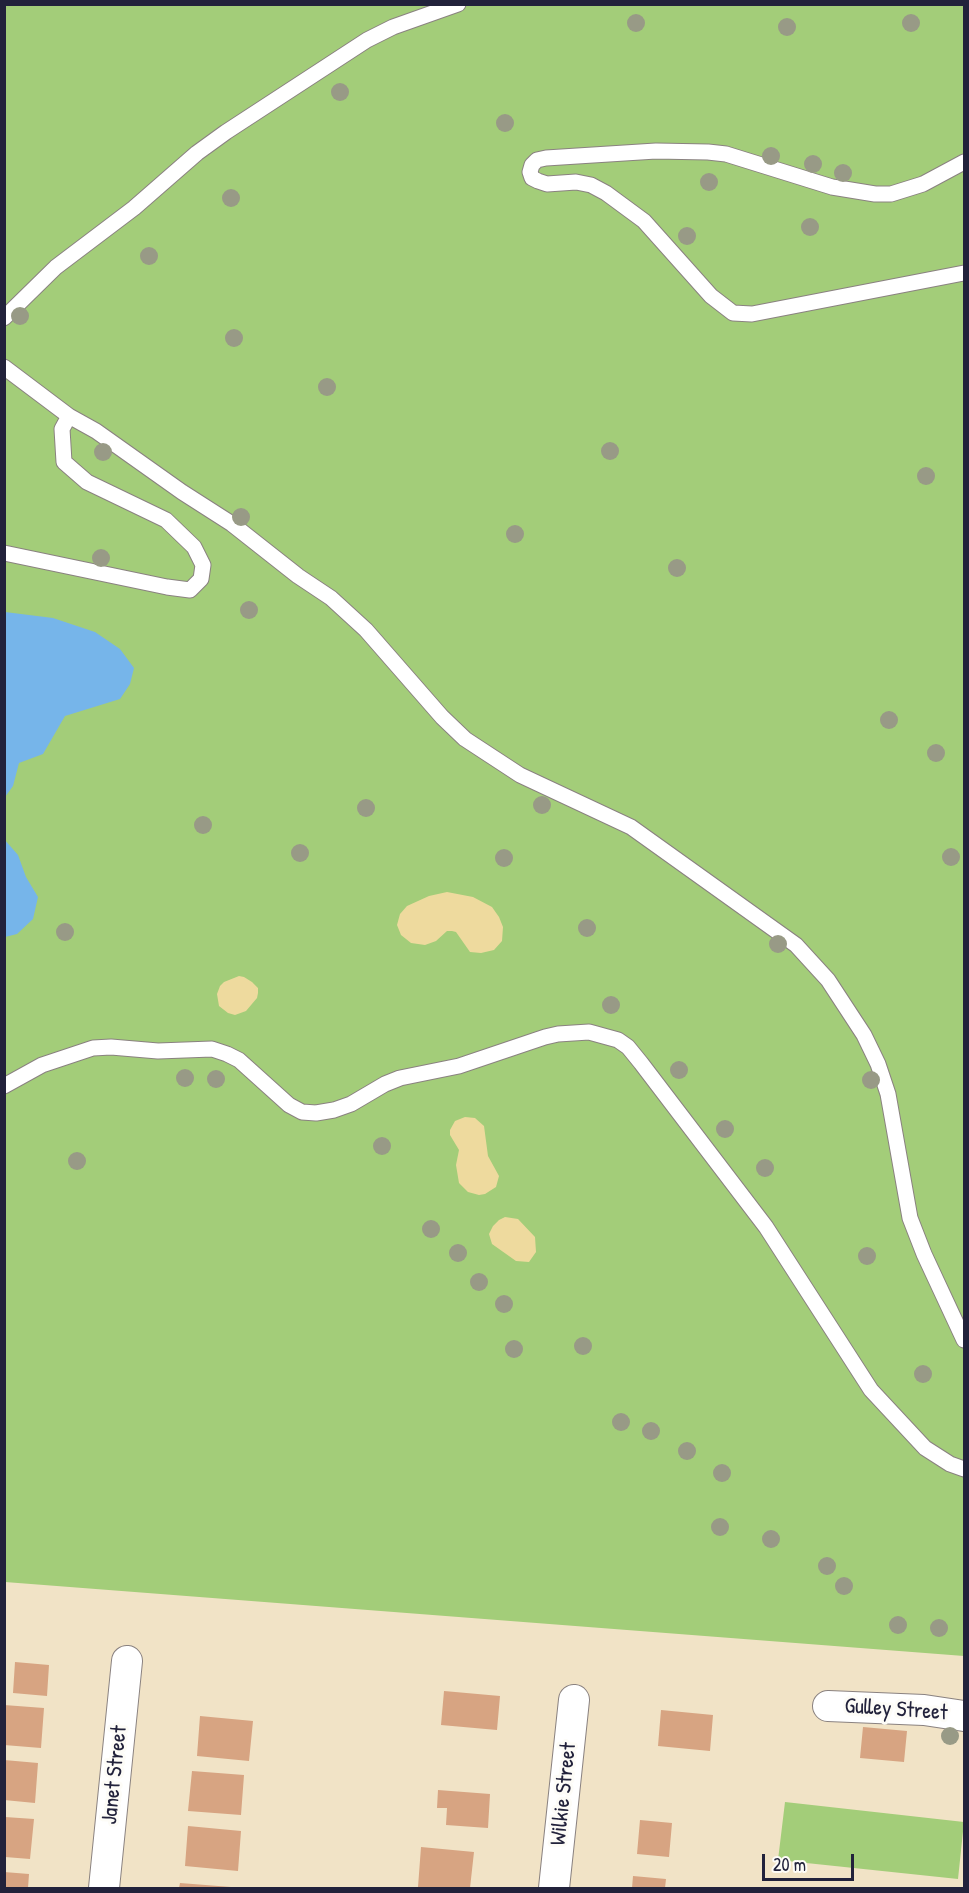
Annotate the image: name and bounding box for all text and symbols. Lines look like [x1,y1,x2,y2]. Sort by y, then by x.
street label: Gulley Street [844,1693,948,1727]
street label: Janet Street [97,1724,133,1826]
street label: Wilkie Street [545,1741,583,1847]
scale bar [765,1842,856,1880]
text: 20 m [773,1852,806,1877]

